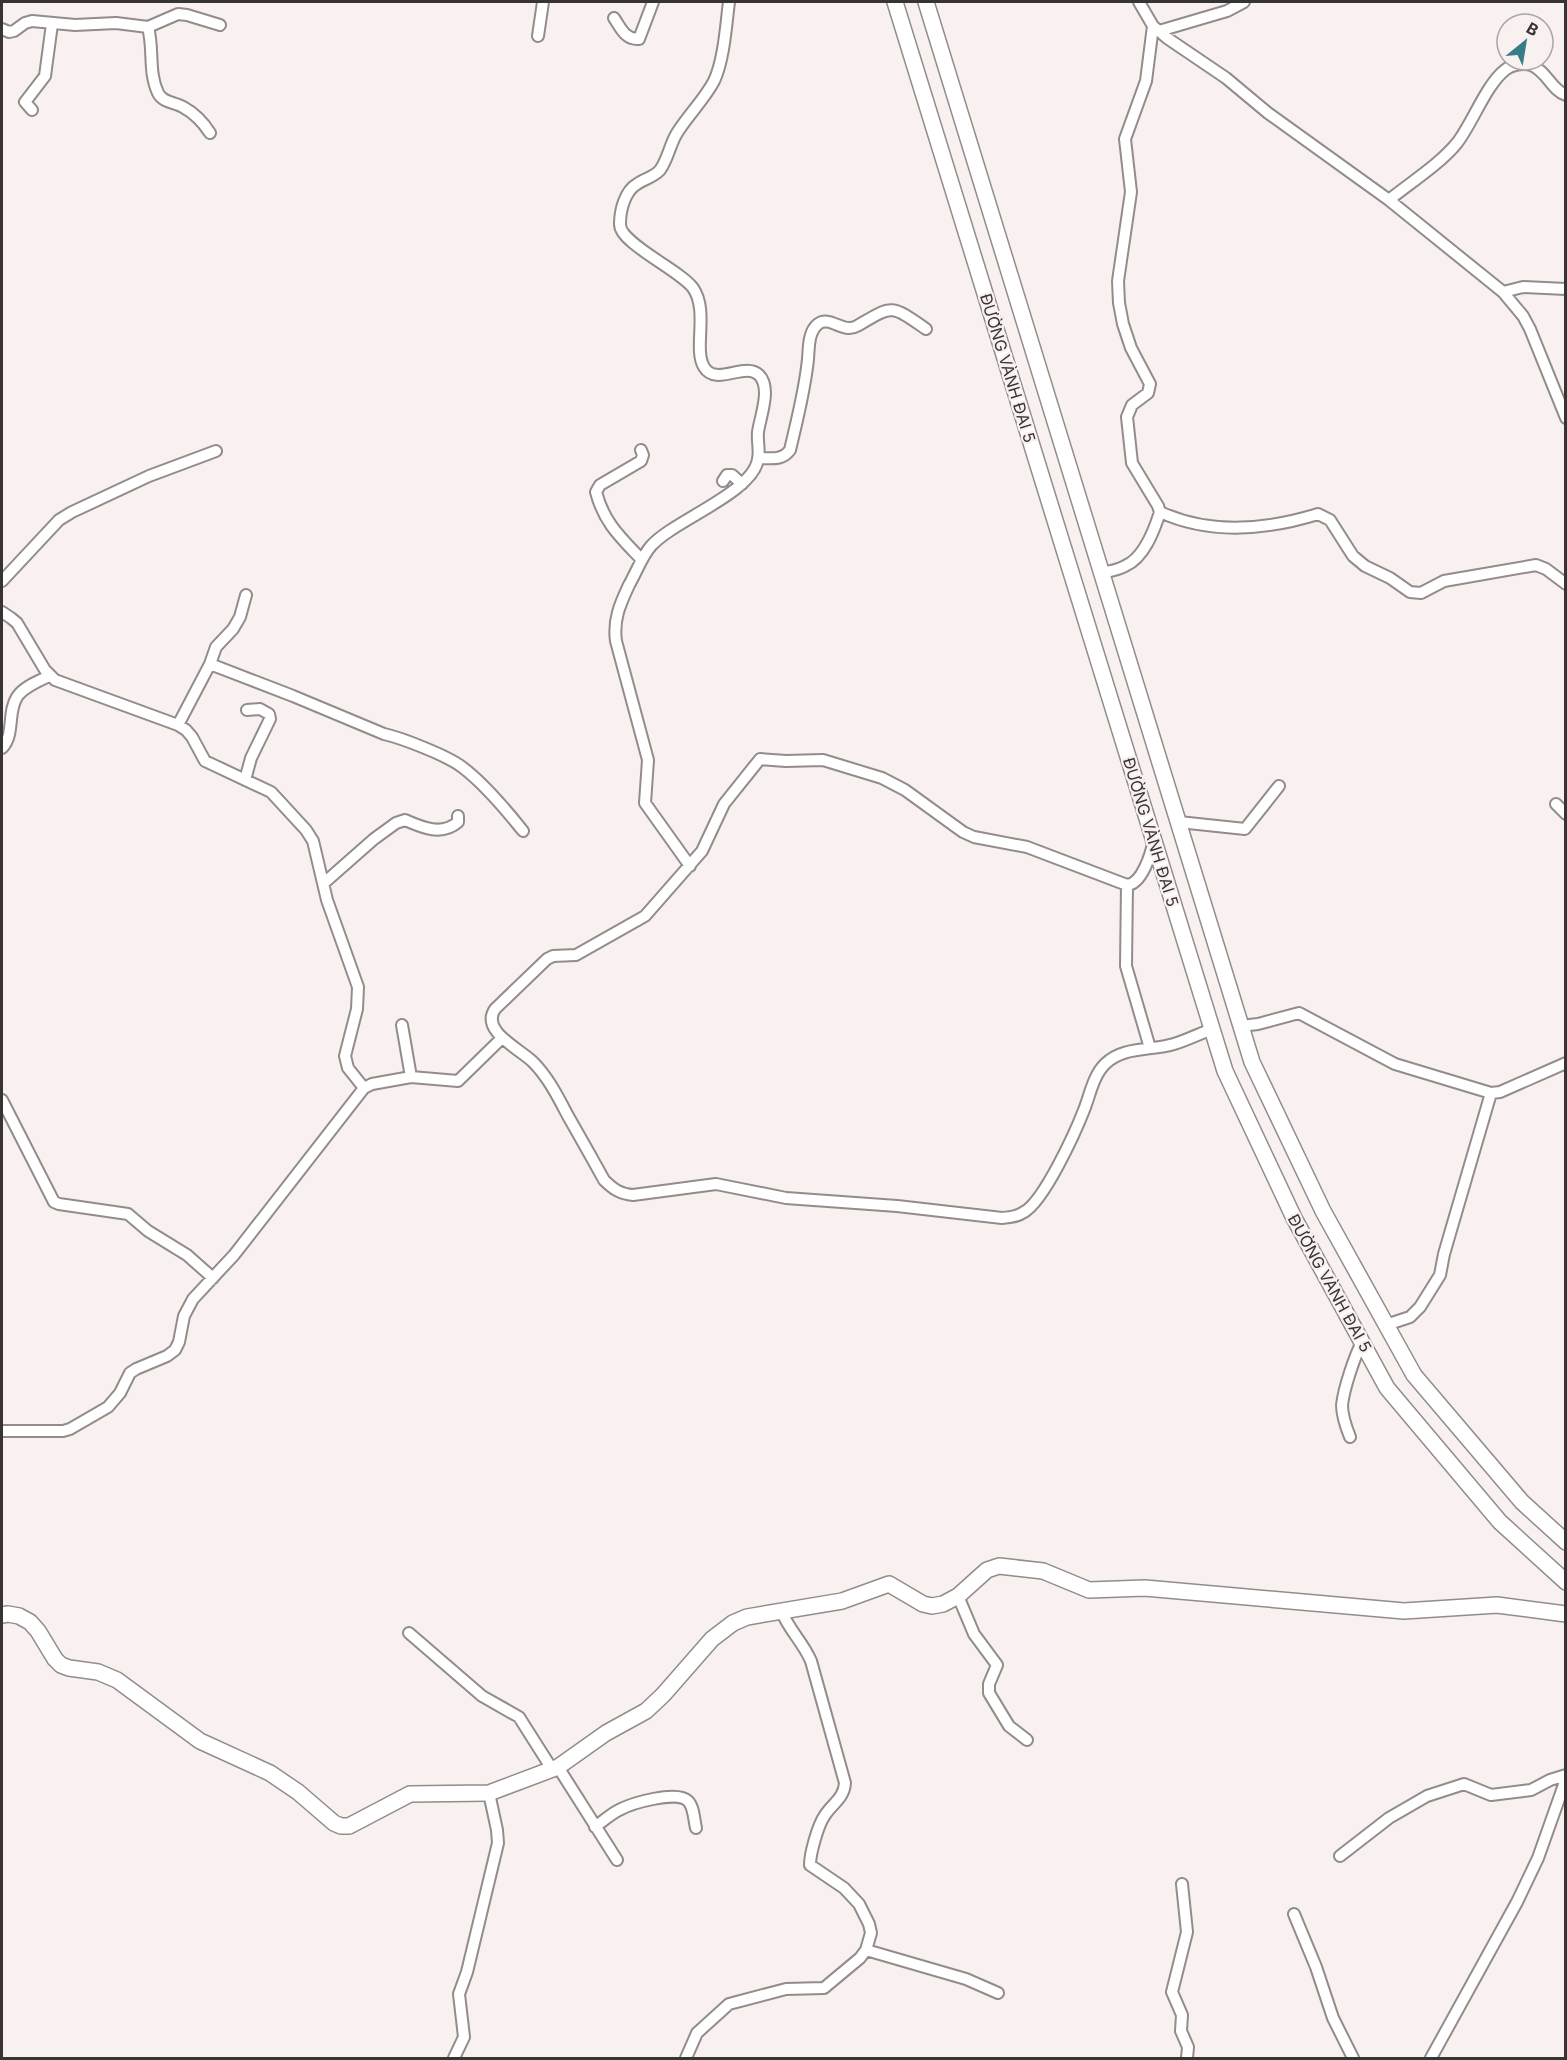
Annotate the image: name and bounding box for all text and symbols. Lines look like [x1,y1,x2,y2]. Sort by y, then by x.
north arrow [1495,12,1555,72]
text: B [1523,18,1542,40]
street label: ĐƯỜNG VÀNH ĐAI 5 [976,291,1040,445]
street label: ĐƯỜNG VÀNH ĐAI 5 [1119,755,1183,909]
street label: ĐƯỜNG VÀNH ĐAI 5 [1284,1211,1376,1355]

